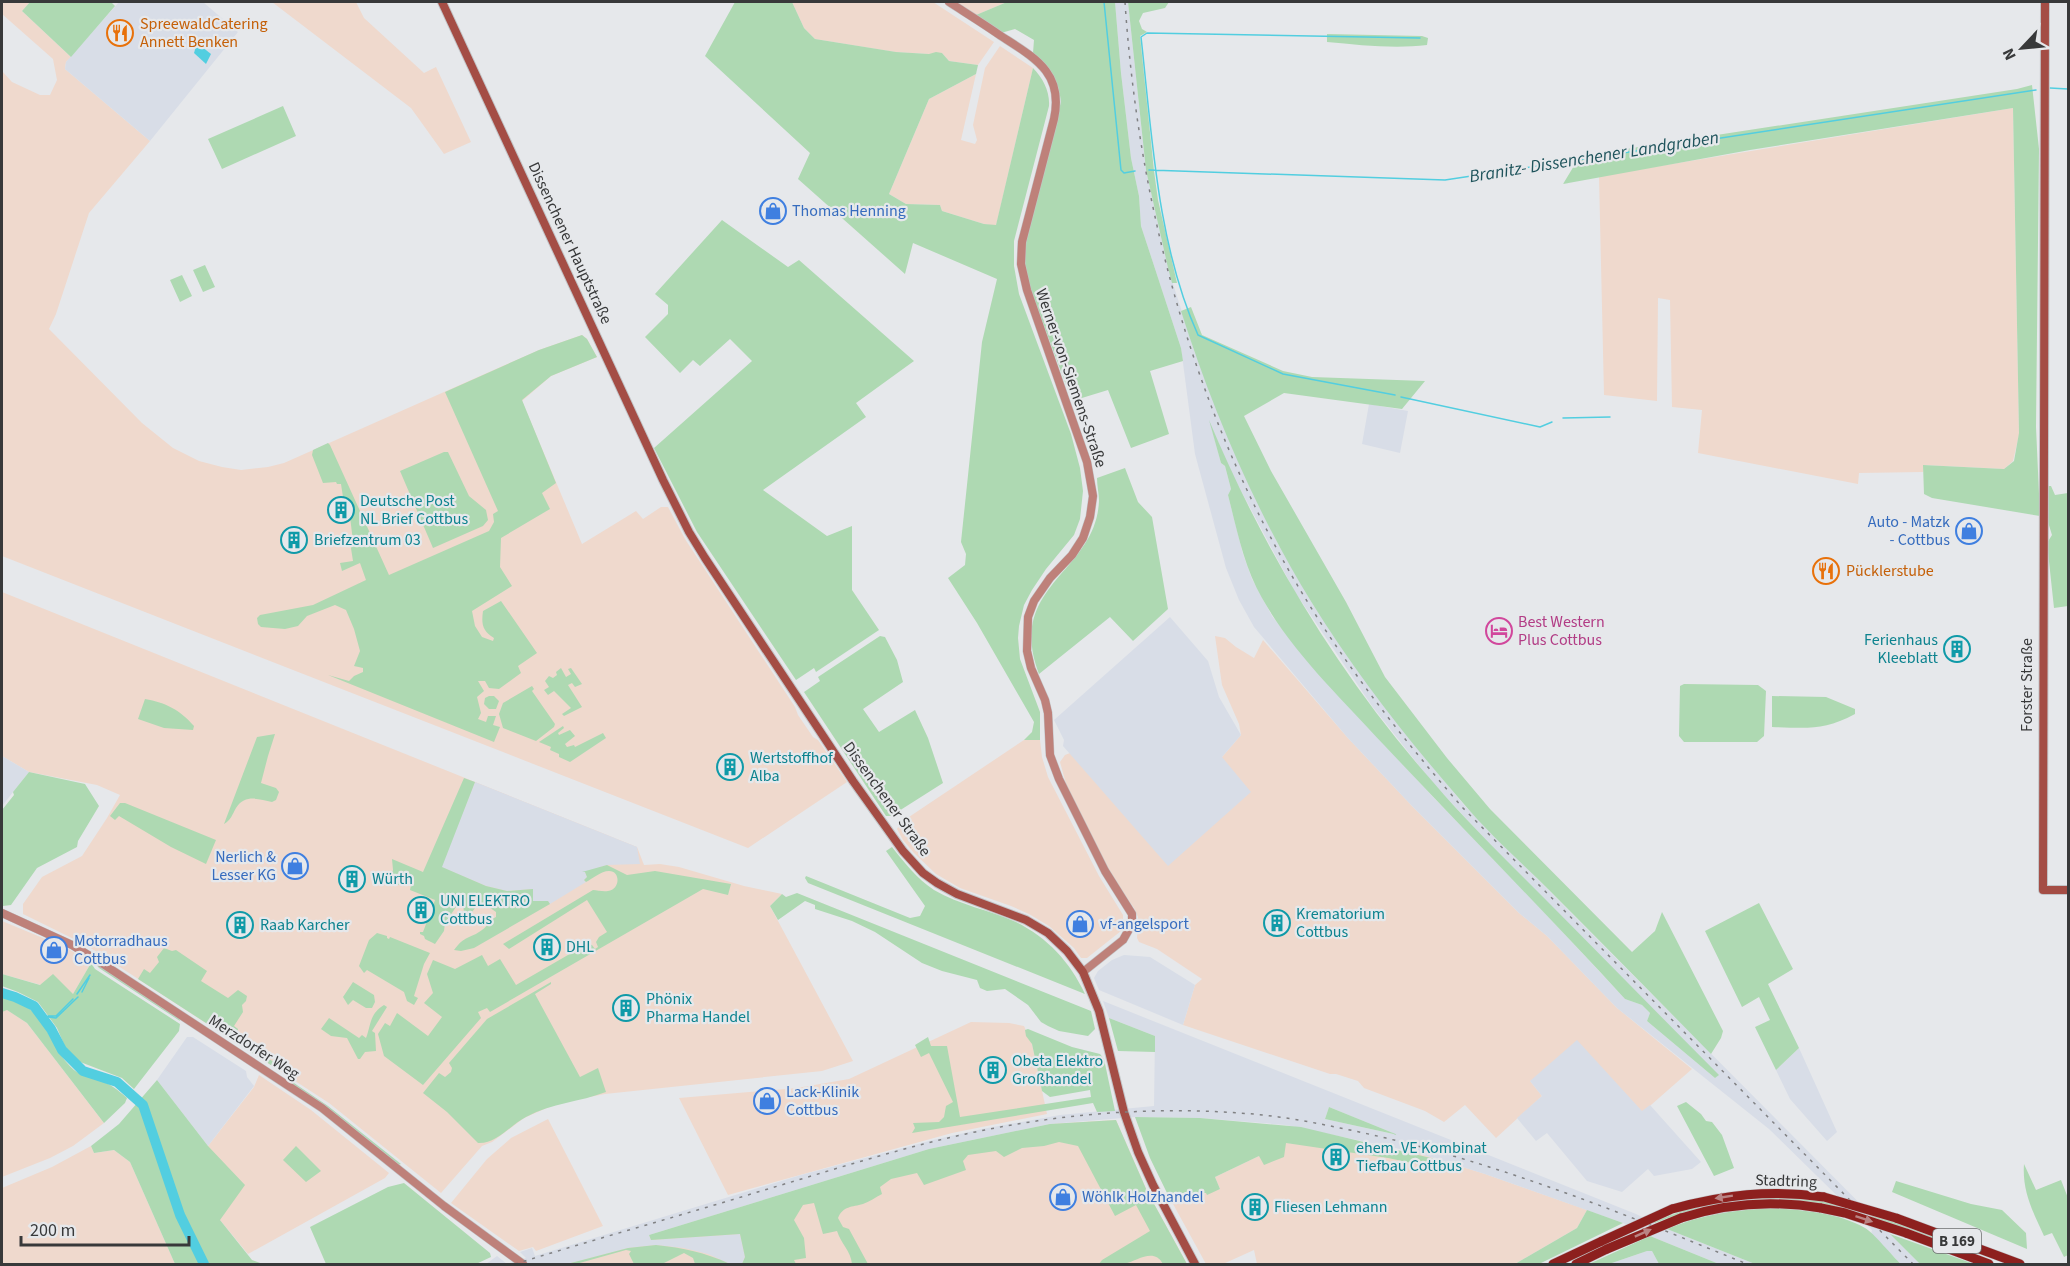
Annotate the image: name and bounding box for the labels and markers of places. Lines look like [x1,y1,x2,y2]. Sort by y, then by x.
place label: SpreewaldCatering Annett Benken [140,13,268,53]
restaurant icon: SpreewaldCatering Annett Benken [105,18,135,48]
shop icon: Thomas Henning [758,196,788,226]
place label: Thomas Henning [792,200,906,222]
place label: Deutsche Post NL Brief Cottbus [360,490,469,530]
building icon: Deutsche Post NL Brief Cottbus [326,495,356,525]
place label: Auto - Matzk - Cottbus [1868,511,1950,551]
shop icon: Auto - Matzk - Cottbus [1954,516,1984,546]
building icon: Briefzentrum 03 [279,525,309,555]
place label: Briefzentrum 03 [314,529,421,551]
restaurant icon: Pücklerstube [1811,556,1841,586]
place label: Pücklerstube [1846,560,1934,582]
place label: Best Western Plus Cottbus [1518,611,1605,651]
hotel icon: Best Western Plus Cottbus [1484,616,1514,646]
place label: Ferienhaus Kleeblatt [1864,629,1939,669]
building icon: Ferienhaus Kleeblatt [1942,634,1972,664]
place label: Wertstoffhof Alba [750,747,834,787]
building icon: Wertstoffhof Alba [715,752,745,782]
place label: Nerlich & Lesser KG [212,846,276,886]
shop icon: Nerlich & Lesser KG [280,851,310,881]
building icon: Würth [337,864,367,894]
place label: Würth [372,868,413,890]
place label: UNI ELEKTRO Cottbus [440,890,530,930]
building icon: UNI ELEKTRO Cottbus [406,895,436,925]
place label: Krematorium Cottbus [1296,903,1385,943]
building icon: Krematorium Cottbus [1262,908,1292,938]
shop icon: vf-angelsport [1065,909,1095,939]
building icon: Raab Karcher [225,910,255,940]
place label: vf-angelsport [1100,913,1189,935]
place label: Raab Karcher [260,914,350,936]
place label: Motorradhaus Cottbus [74,930,168,970]
building icon: DHL [532,932,562,962]
shop icon: Motorradhaus Cottbus [39,935,69,965]
place label: DHL [566,936,594,958]
place label: Phönix Pharma Handel [646,988,750,1028]
building icon: Phönix Pharma Handel [611,993,641,1023]
place label: Obeta Elektro Großhandel [1012,1050,1103,1090]
building icon: Obeta Elektro Großhandel [978,1055,1008,1085]
place label: Lack-Klinik Cottbus [786,1081,859,1121]
shop icon: Lack-Klinik Cottbus [752,1086,782,1116]
place label: ehem. VE Kombinat Tiefbau Cottbus [1356,1137,1487,1177]
building icon: ehem. VE Kombinat Tiefbau Cottbus [1321,1142,1351,1172]
shop icon: Wöhlk Holzhandel [1048,1182,1078,1212]
place label: Wöhlk Holzhandel [1082,1186,1204,1208]
building icon: Fliesen Lehmann [1240,1192,1270,1222]
place label: Fliesen Lehmann [1274,1196,1388,1218]

